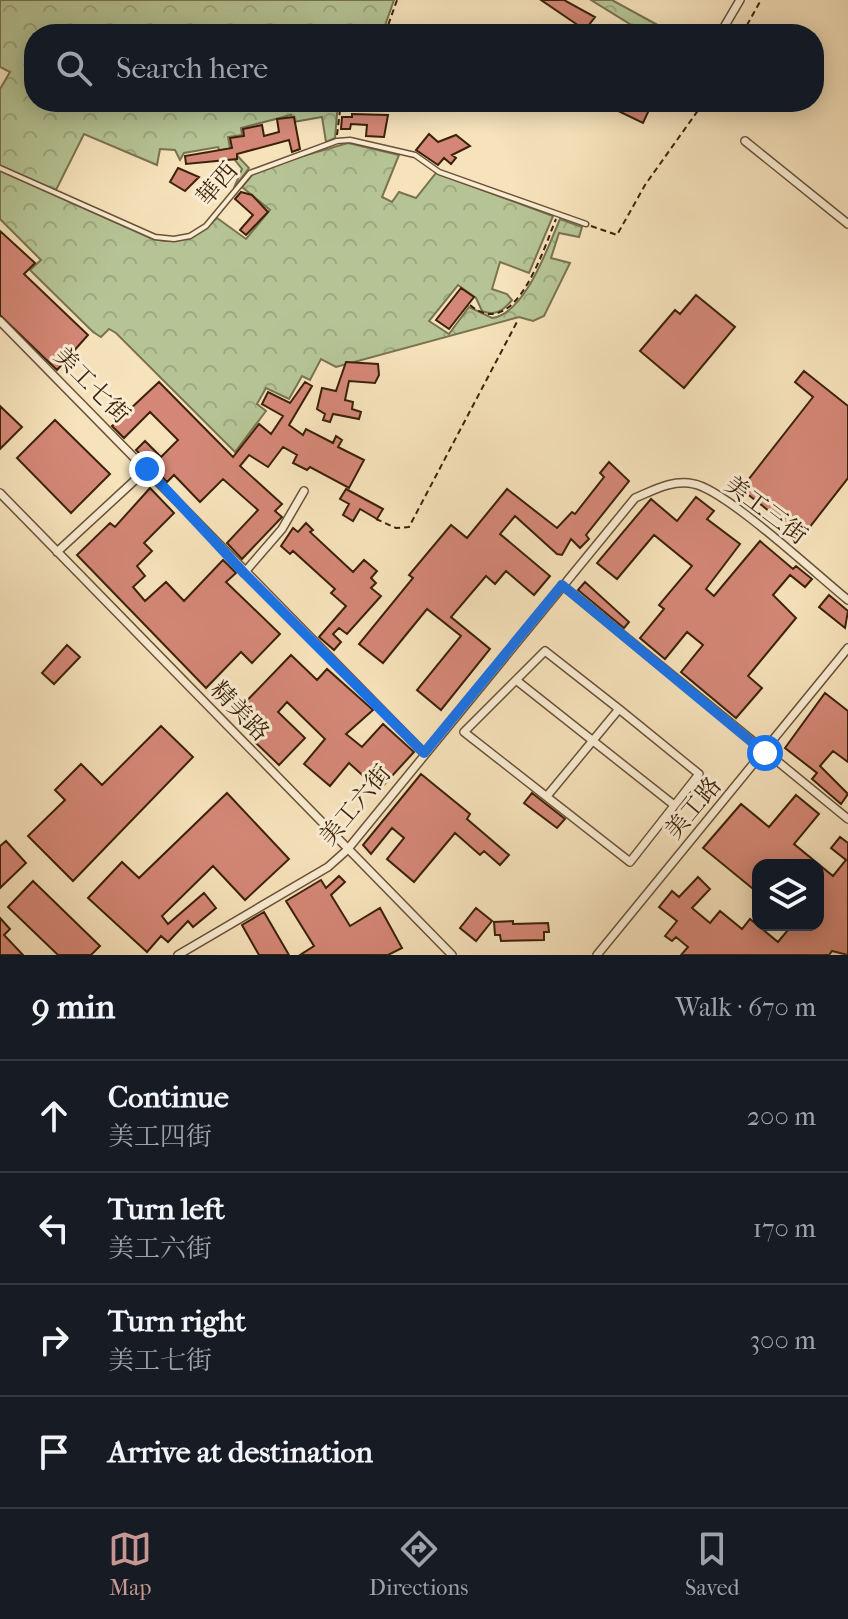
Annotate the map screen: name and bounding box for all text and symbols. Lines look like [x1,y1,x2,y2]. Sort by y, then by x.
search box [24,24,824,112]
icon: search [52,46,96,90]
text: Search here [116,51,268,86]
street label: 華西 [191,157,243,211]
street label: 美工七街 [48,341,136,429]
route end [129,451,165,487]
street label: 美工三街 [719,470,813,550]
street label: 精美路 [205,675,275,747]
route start [747,735,783,771]
street label: 美工六街 [313,759,397,851]
street label: 美工路 [659,771,727,845]
map controls [752,859,824,931]
button: layers [752,859,824,931]
text: 9 min [32,987,115,1027]
text: Walk · 670 m [675,992,816,1023]
text: Continue [108,1080,229,1115]
icon: ahead [32,1094,76,1138]
text: 200 m [747,1101,816,1132]
text: 美工四街 [108,1121,212,1152]
text: Turn left [108,1192,225,1227]
icon: left [32,1206,76,1250]
text: 170 m [753,1213,816,1244]
text: 美工六街 [108,1233,212,1264]
text: Turn right [108,1304,246,1339]
icon: right [32,1318,76,1362]
text: 300 m [749,1325,816,1356]
text: 美工七街 [108,1345,212,1376]
icon: arrive [32,1430,76,1474]
text: Arrive at destination [108,1435,373,1470]
tab: Map [108,1527,152,1601]
tab: Directions [369,1527,468,1601]
tab: Saved [685,1527,740,1601]

